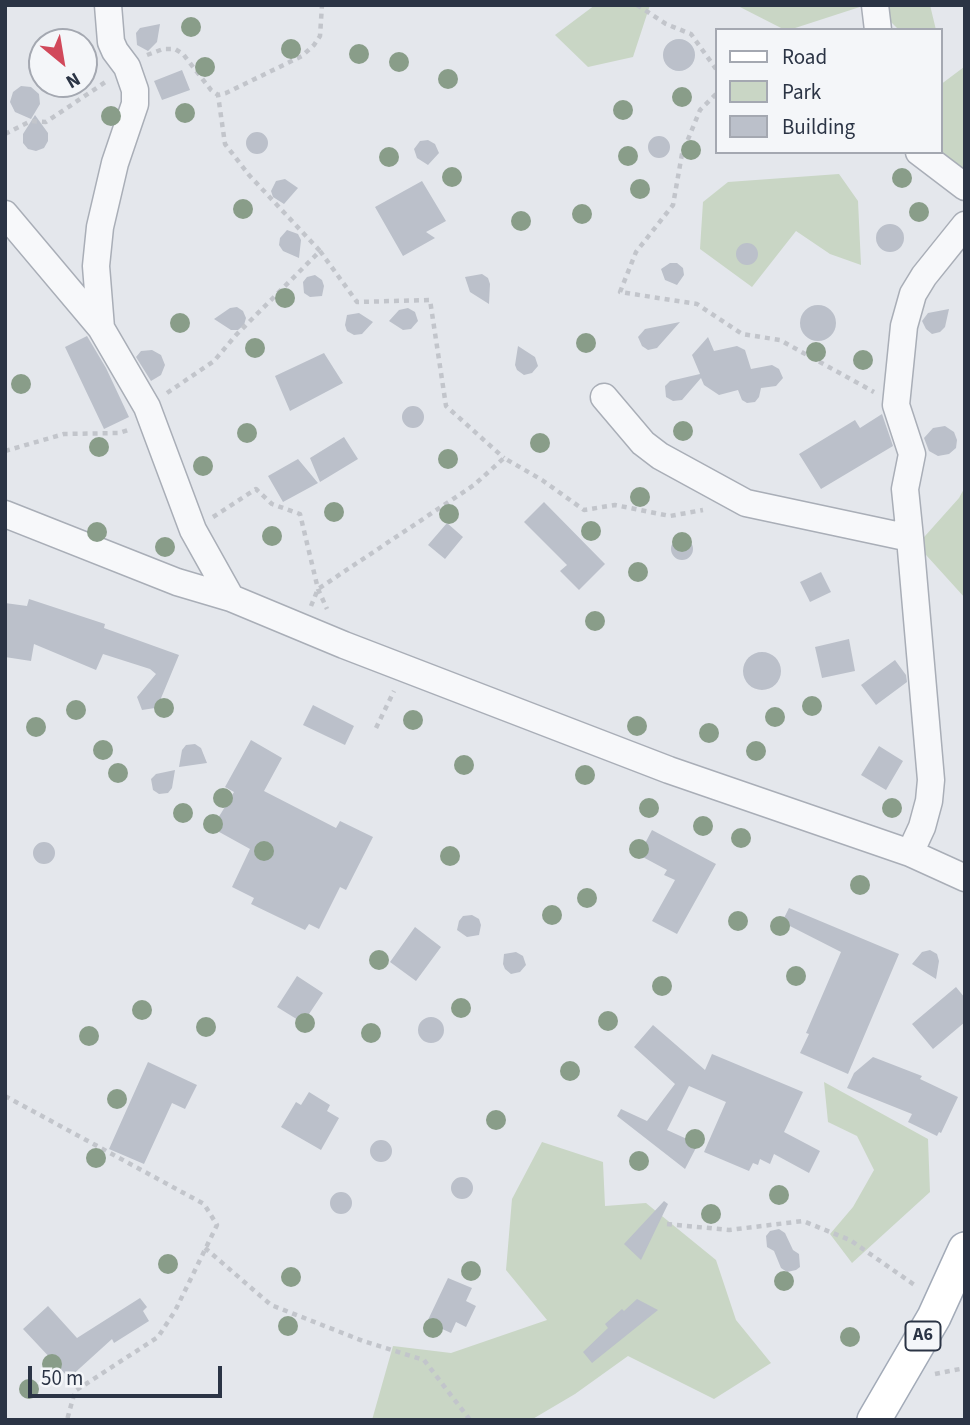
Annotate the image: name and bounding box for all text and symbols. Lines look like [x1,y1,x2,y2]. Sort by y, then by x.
north arrow [28,28,98,98]
legend [715,28,942,154]
text: Road [782,42,827,72]
text: N [61,65,85,95]
text: Park [782,77,821,107]
text: Building [782,112,855,142]
road number: A6 [906,1322,940,1350]
scale bar [32,1352,226,1396]
text: 50 m [41,1363,83,1393]

